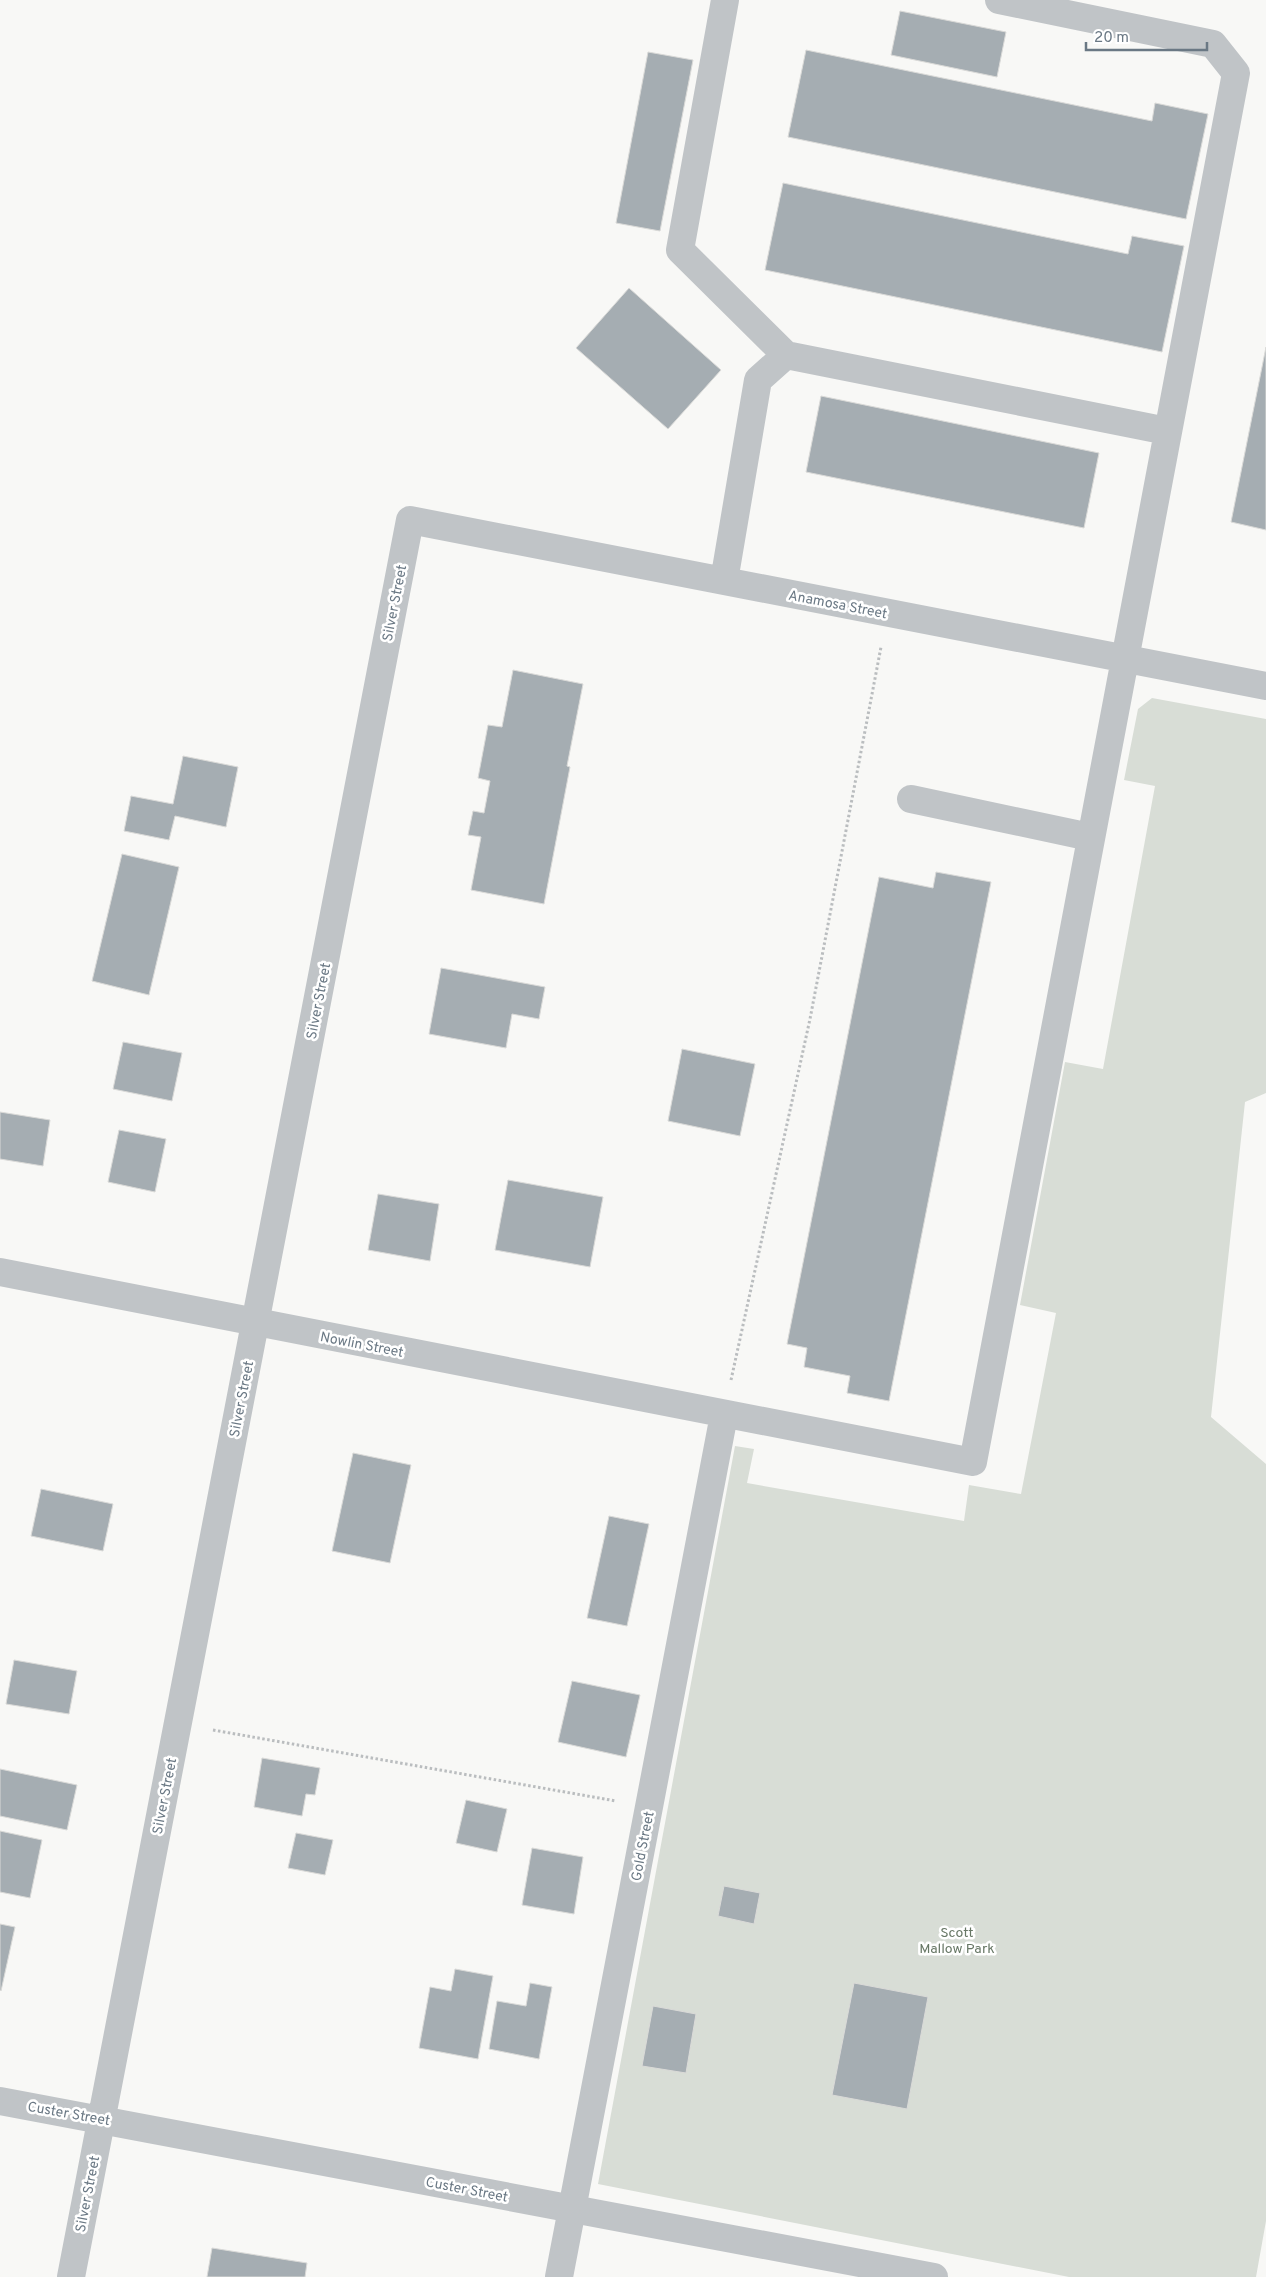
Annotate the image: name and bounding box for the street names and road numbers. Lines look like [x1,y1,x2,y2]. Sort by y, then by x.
street label: Silver Street [380,564,411,643]
street label: Anamosa Street [787,588,889,623]
street label: Silver Street [304,962,335,1041]
street label: Nowlin Street [319,1329,405,1362]
street label: Silver Street [227,1360,258,1439]
street label: Silver Street [150,1757,181,1836]
street label: Gold Street [628,1810,659,1883]
street label: Custer Street [26,2099,111,2130]
street label: Silver Street [73,2155,104,2234]
street label: Custer Street [424,2174,509,2207]

